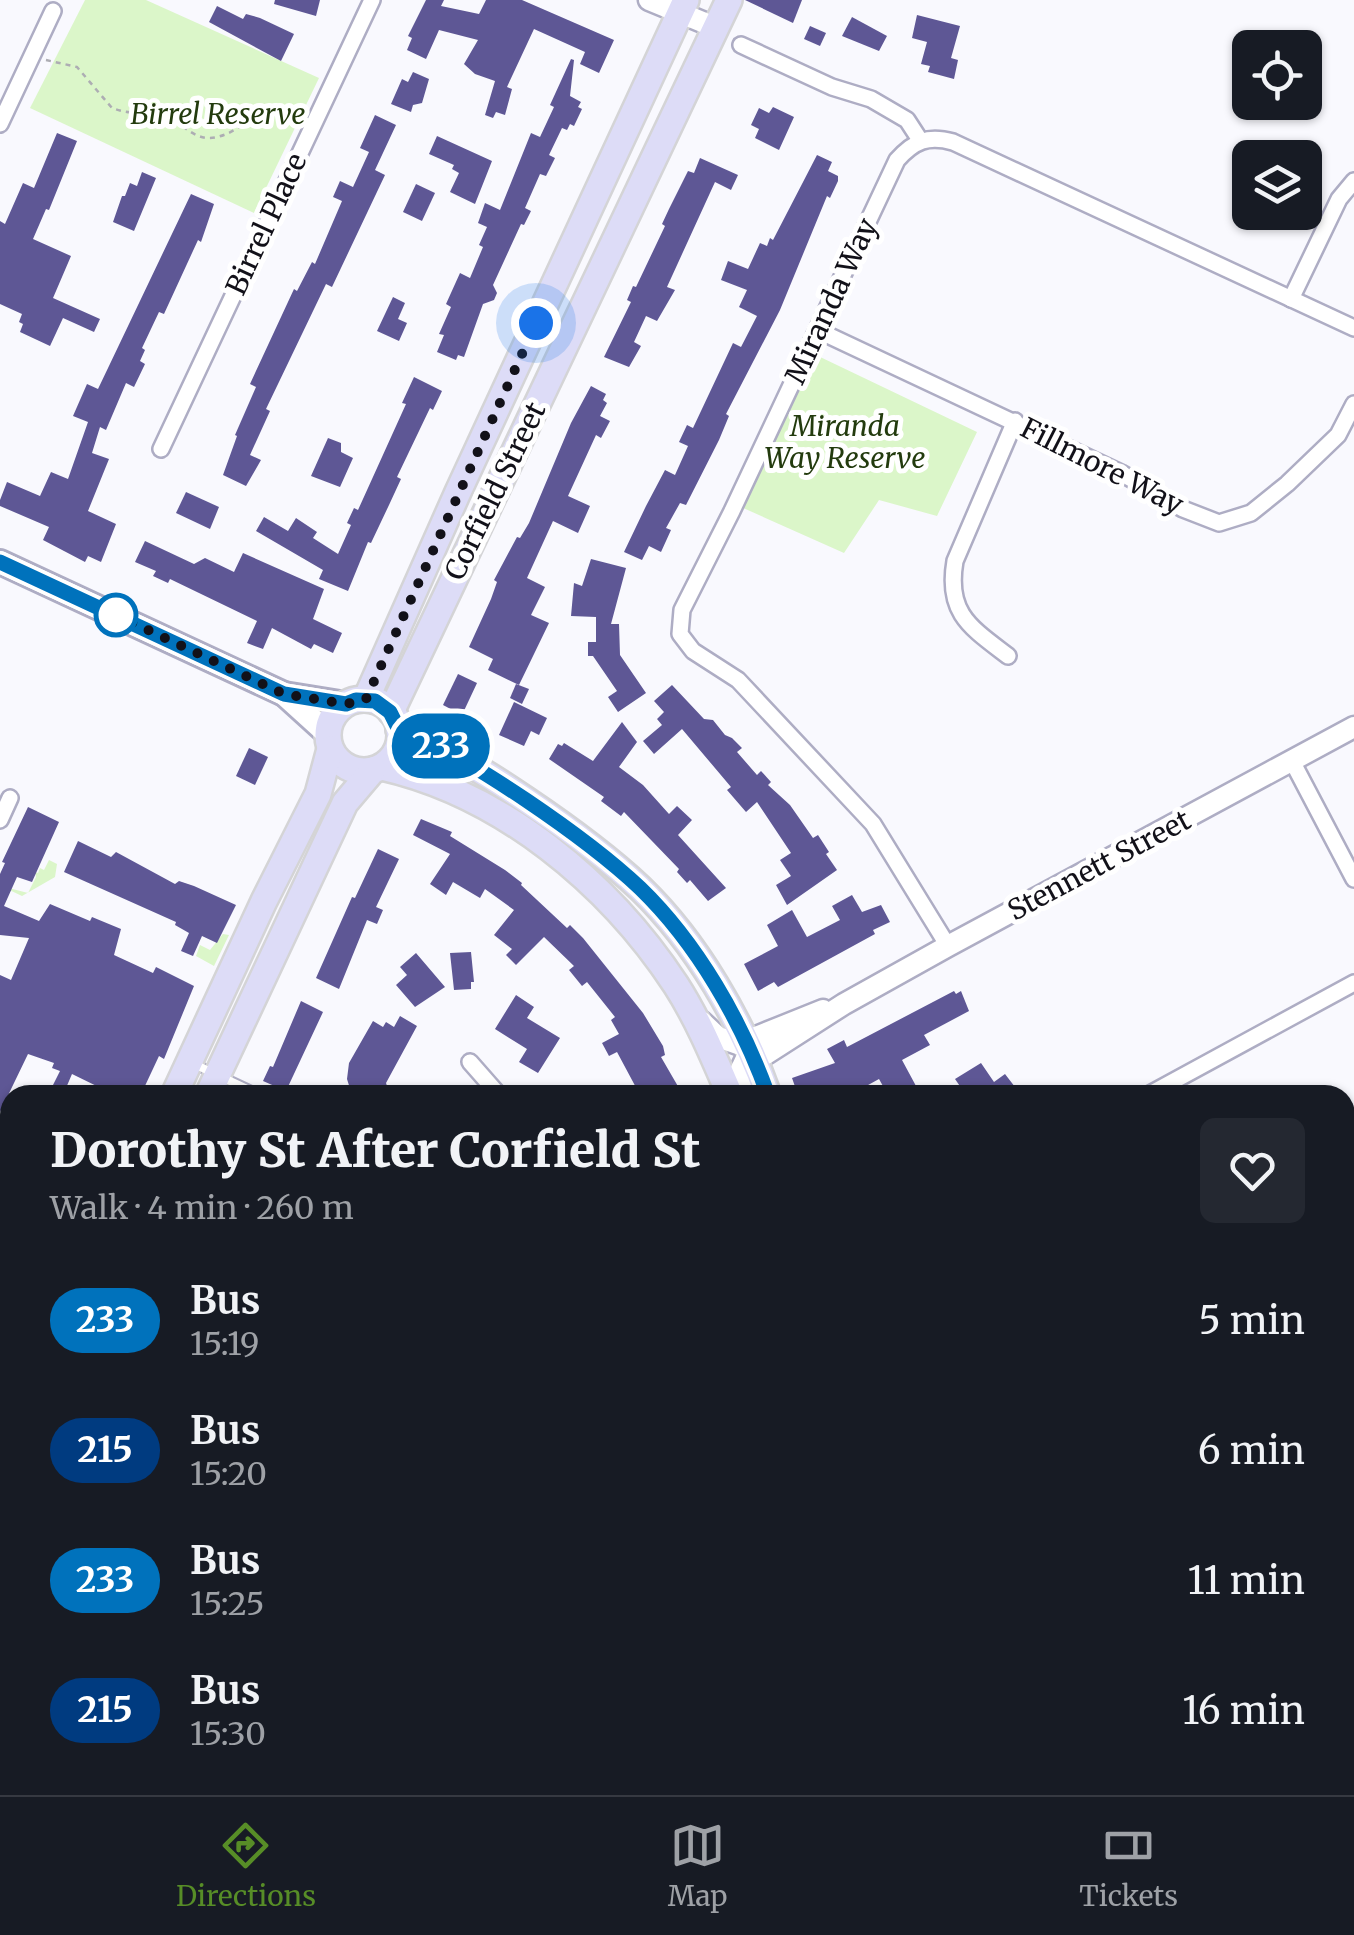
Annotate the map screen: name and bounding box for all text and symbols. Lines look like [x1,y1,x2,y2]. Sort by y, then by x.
map controls [1232,30,1322,230]
button: locate [1232,30,1322,120]
park label: Birrel Reserve [130,96,306,132]
button: layers [1232,140,1322,230]
street label: Birrel Place [218,147,314,301]
street label: Miranda Way [777,212,885,390]
your location [511,298,561,348]
street label: Corfield Street [436,396,554,586]
park label: Miranda Way Reserve [765,408,925,476]
street label: Fillmore Way [1015,410,1190,523]
unlabelled marker [95,594,137,636]
line badge: 233 [384,714,498,778]
text: 233 [412,724,470,768]
street label: Stennett Street [1001,802,1197,928]
button: heart [1200,1118,1305,1223]
text: Dorothy St After Corfield St [50,1120,700,1180]
text: Walk · 4 min · 260 m [50,1188,354,1228]
text: Bus [190,1277,260,1324]
text: 5 min [1199,1297,1305,1344]
text: 233 [76,1298,134,1342]
text: 15:19 [190,1324,259,1364]
text: Bus [190,1407,260,1454]
text: 6 min [1198,1427,1305,1474]
text: 215 [77,1428,133,1472]
text: 15:20 [190,1454,267,1494]
text: Bus [190,1537,260,1584]
text: 11 min [1188,1557,1305,1604]
text: 233 [76,1558,134,1602]
text: 15:25 [190,1584,264,1624]
text: Bus [190,1667,260,1714]
text: 16 min [1182,1687,1305,1734]
text: 215 [77,1688,133,1732]
text: 15:30 [190,1714,266,1754]
tab: Directions [176,1818,316,1914]
tab: Map [668,1818,727,1914]
tab: Tickets [1079,1818,1178,1914]

